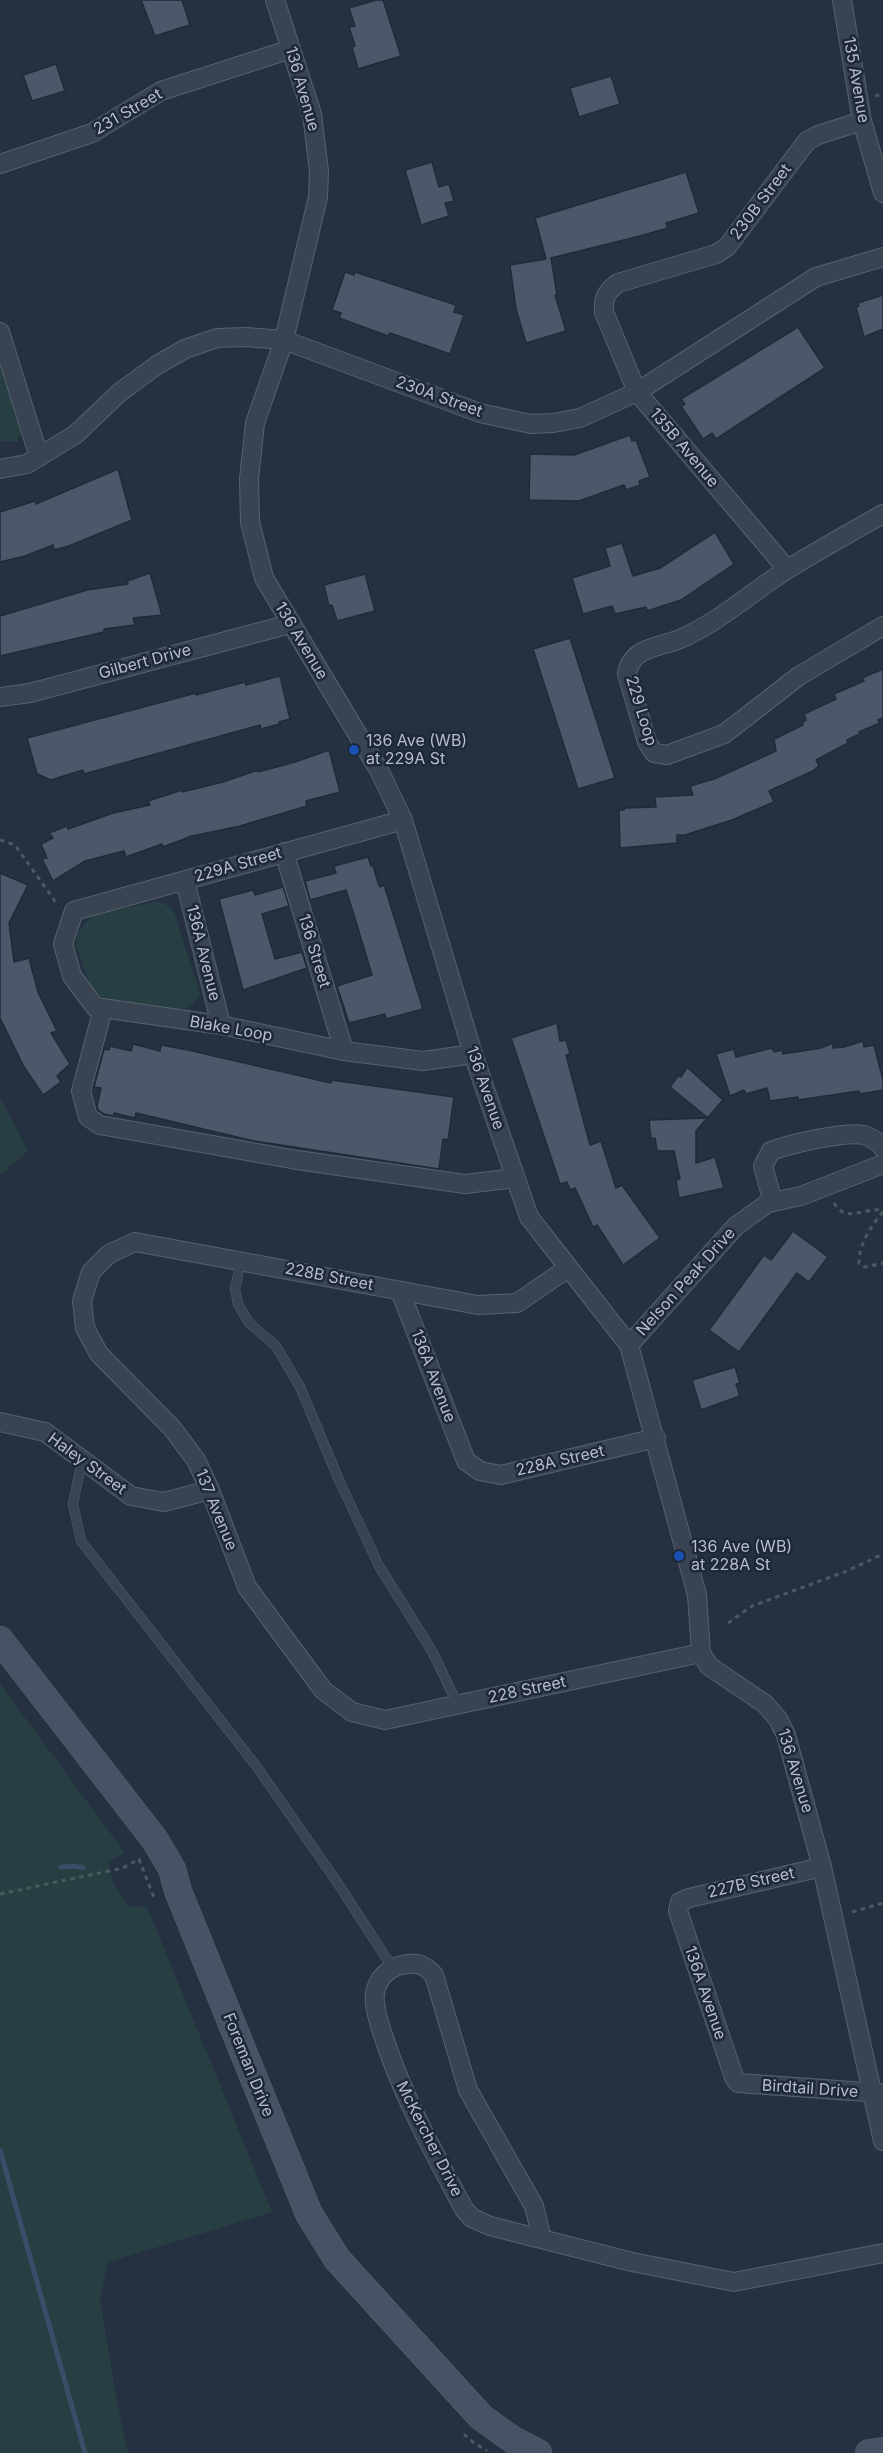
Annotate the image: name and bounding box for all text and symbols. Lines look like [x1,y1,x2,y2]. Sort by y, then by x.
street label: 135 Avenue [839,36,873,124]
street label: 136 Avenue [281,45,323,133]
street label: 231 Street [90,85,166,139]
street label: 230B Street [726,160,796,244]
street label: 230A Street [393,373,485,421]
street label: 135B Avenue [645,405,723,491]
street label: 136 Avenue [270,599,332,683]
street label: Gilbert Drive [97,640,193,684]
street label: 229 Loop [621,674,661,748]
place label: 136 Ave (WB) at 229A St [366,731,467,769]
marker: 136 Ave (WB) at 229A St [347,743,361,757]
street label: 229A Street [192,843,284,887]
street label: 136A Avenue [182,903,224,1003]
street label: 136 Street [294,912,334,990]
street label: Blake Loop [188,1012,274,1046]
street label: 136 Avenue [462,1044,508,1132]
street label: Nelson Peak Drive [632,1224,740,1340]
street label: 228B Street [283,1259,375,1295]
street label: 136A Avenue [406,1327,460,1425]
street label: Haley Street [44,1429,130,1499]
street label: 228A Street [514,1442,606,1480]
street label: 137 Avenue [191,1466,241,1554]
place label: 136 Ave (WB) at 228A St [691,1537,792,1575]
marker: 136 Ave (WB) at 228A St [672,1549,686,1563]
street label: 228 Street [486,1672,568,1708]
street label: 136 Avenue [773,1727,817,1815]
street label: 227B Street [706,1864,796,1902]
street label: 136A Avenue [680,1944,730,2042]
street label: Foreman Drive [218,2010,278,2120]
street label: Birdtail Drive [761,2076,859,2102]
street label: McKercher Drive [392,2078,466,2200]

